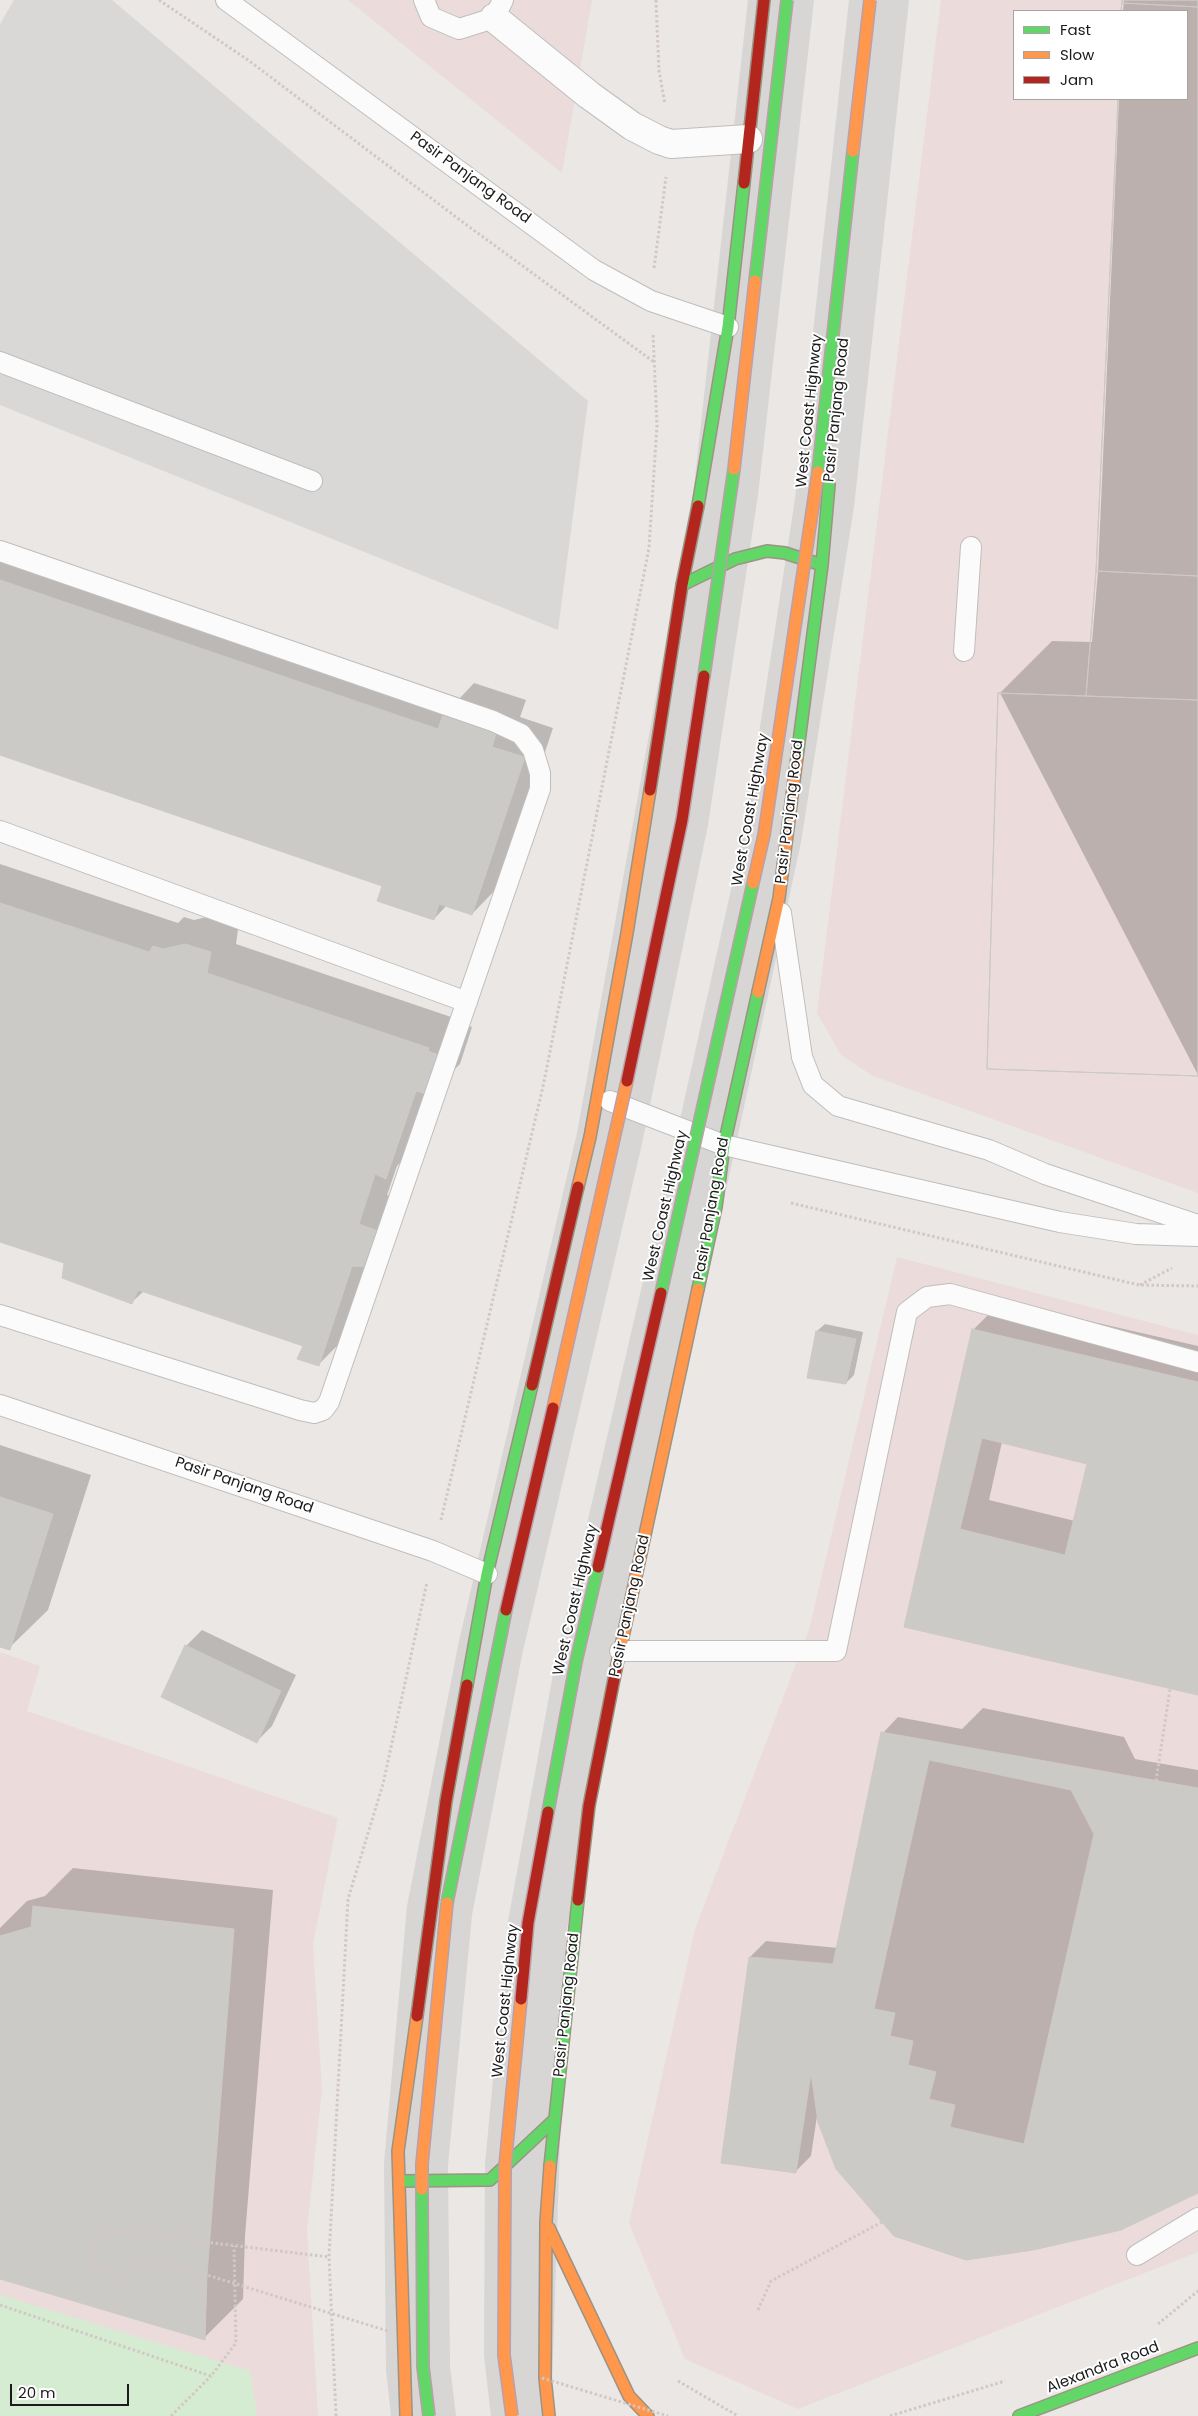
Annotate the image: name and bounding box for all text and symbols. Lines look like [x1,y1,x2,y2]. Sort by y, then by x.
legend [1013,10,1188,100]
text: Fast [1060,19,1091,40]
text: Slow [1060,44,1094,65]
text: Jam [1060,69,1094,90]
street label: Pasir Panjang Road [406,128,534,228]
street label: West Coast Highway [793,333,827,489]
street label: Pasir Panjang Road [820,337,854,483]
street label: West Coast Highway [729,732,773,888]
street label: Pasir Panjang Road [772,739,808,885]
street label: West Coast Highway [640,1129,692,1283]
street label: Pasir Panjang Road [691,1136,733,1282]
street label: Pasir Panjang Road [173,1454,315,1518]
street label: West Coast Highway [550,1523,602,1677]
street label: Pasir Panjang Road [606,1533,654,1679]
street label: West Coast Highway [489,1923,523,2079]
street label: Pasir Panjang Road [550,1932,584,2078]
street label: Alexandra Road [1044,2338,1162,2398]
scale bar [12,2374,131,2406]
text: 20 m [18,2382,56,2403]

